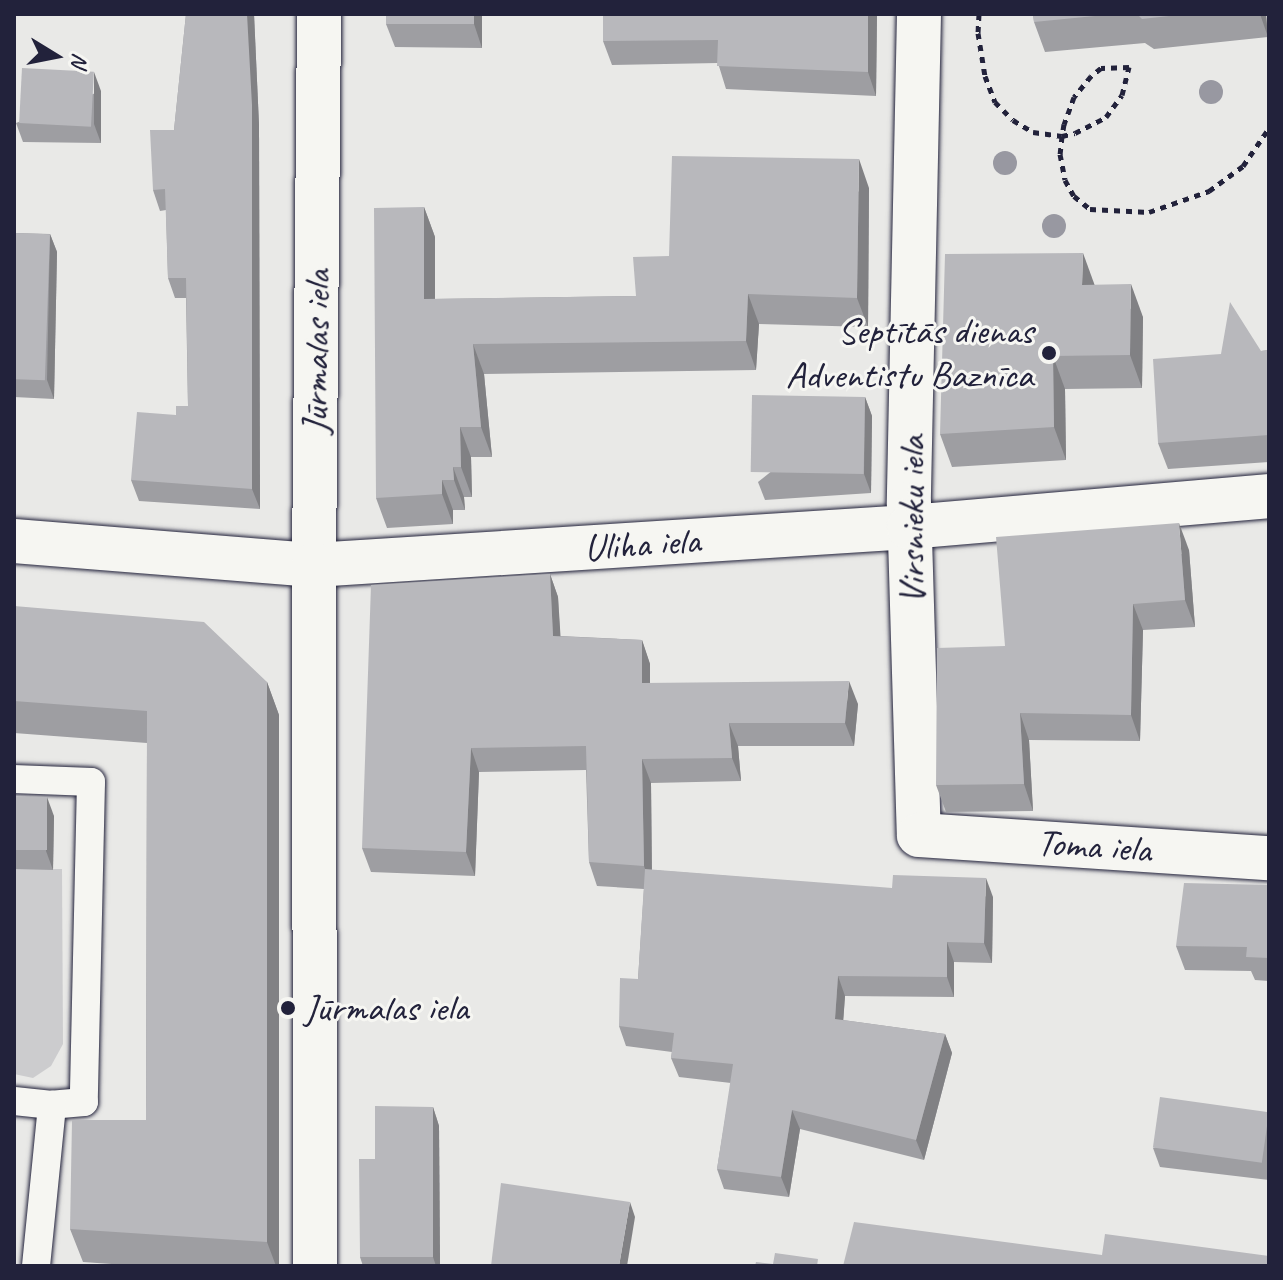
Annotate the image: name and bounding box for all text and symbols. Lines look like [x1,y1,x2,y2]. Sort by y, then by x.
north arrow [16,16,96,96]
text: N [65,51,95,69]
street label: Jūrmalas iela [292,269,340,435]
place label: Septītās dienas Adventistu Baznīca [786,308,1033,398]
marker: Septītās dienas Adventistu Baznīca [1040,344,1058,362]
street label: Virsnieku iela [889,436,935,604]
street label: Uliha iela [582,517,702,571]
street label: Toma iela [1035,819,1153,873]
place label: Jūrmalas iela [304,985,469,1031]
marker: Jūrmalas iela [279,999,297,1017]

